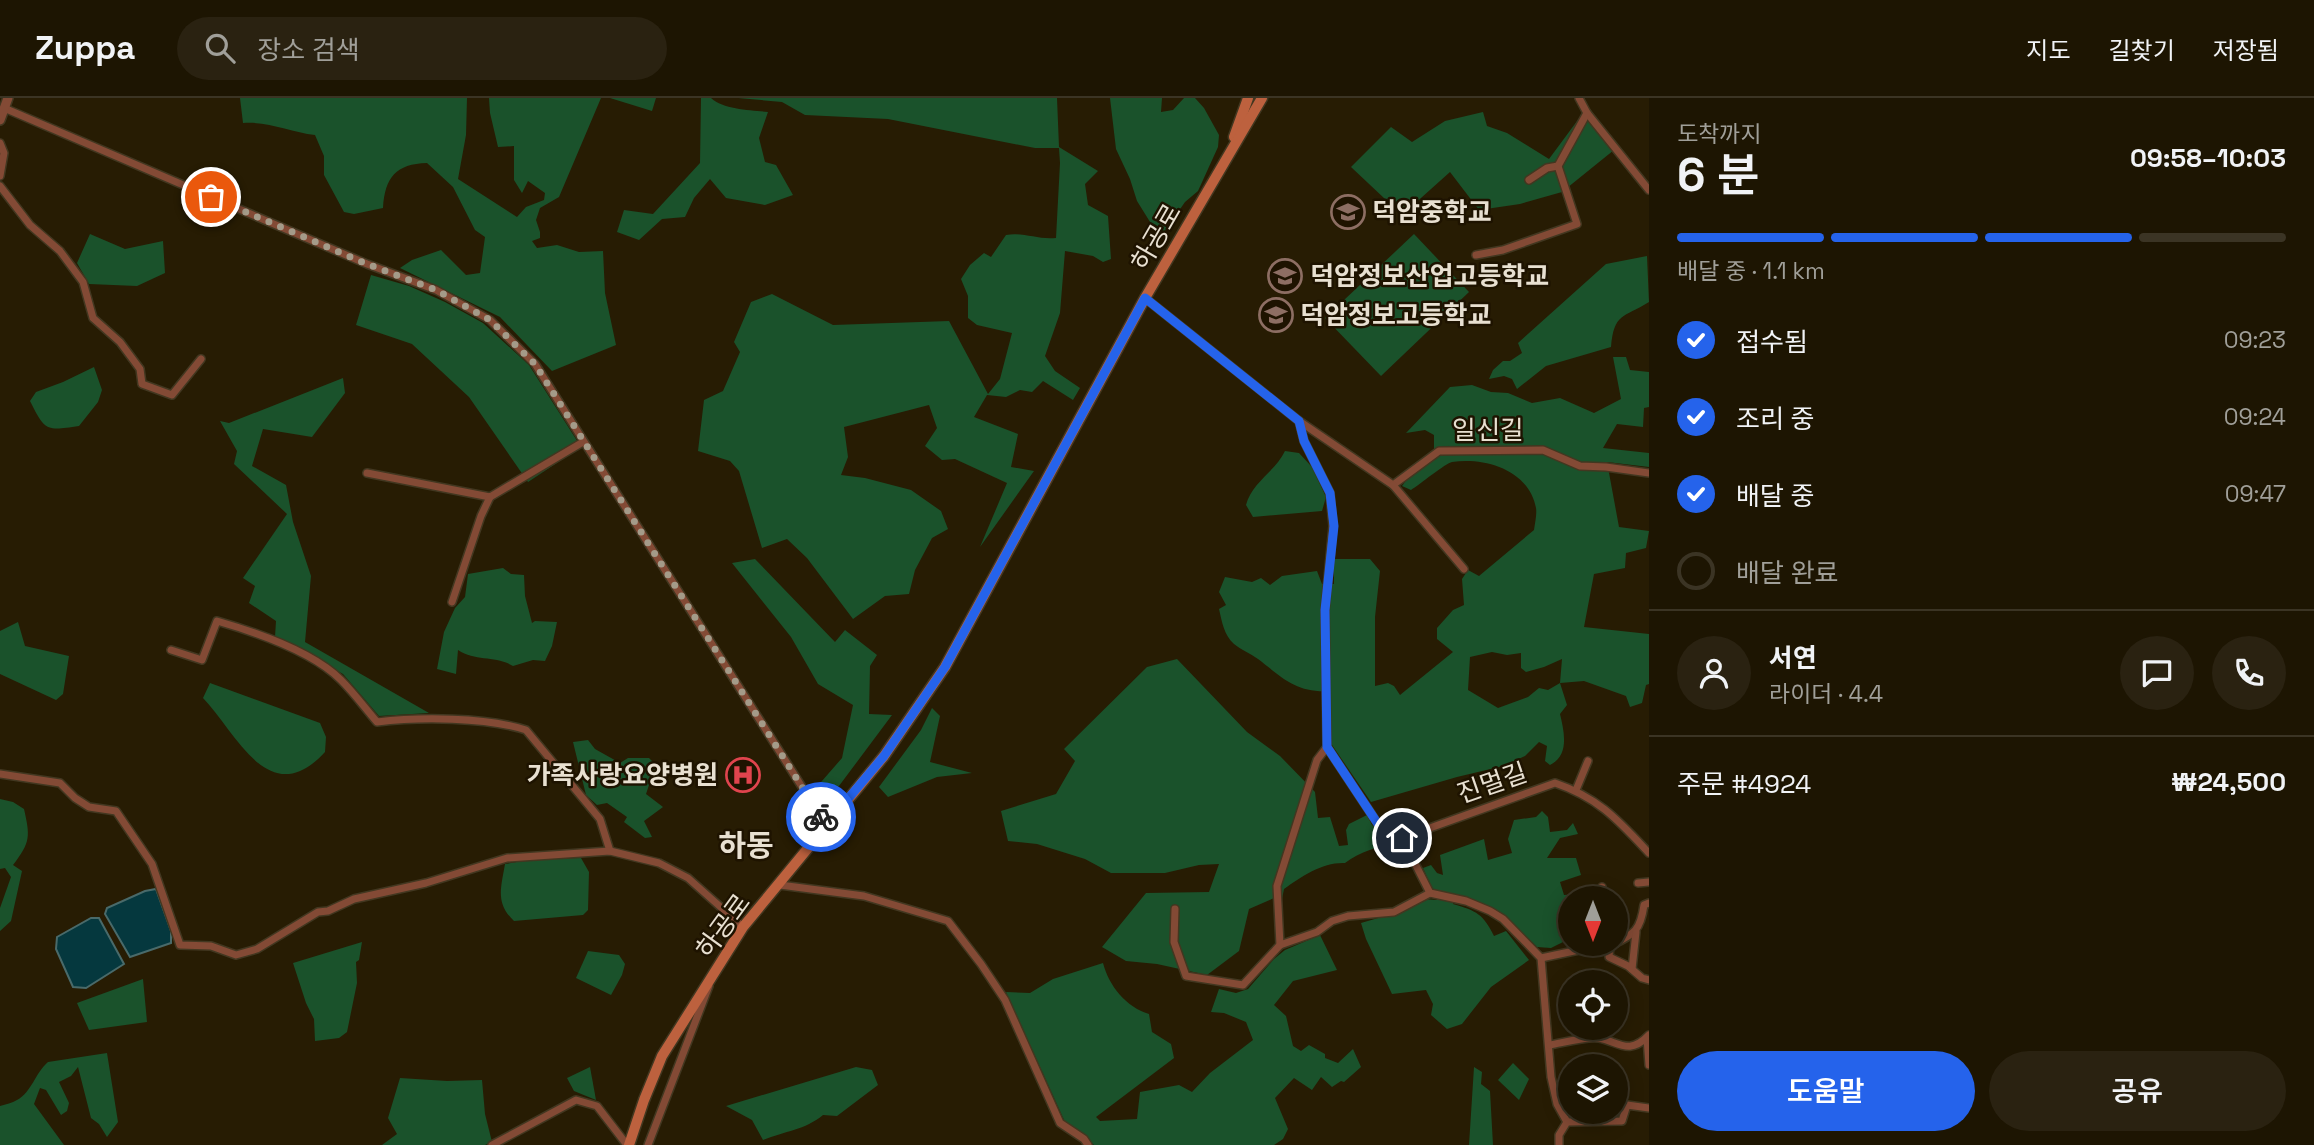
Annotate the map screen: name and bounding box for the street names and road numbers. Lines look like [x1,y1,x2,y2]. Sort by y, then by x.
street label: 하공로 [1123,197,1189,277]
street label: 일신길 [1452,413,1524,447]
street label: 진멀길 [1453,755,1531,811]
street label: 하공로 [688,887,758,965]

